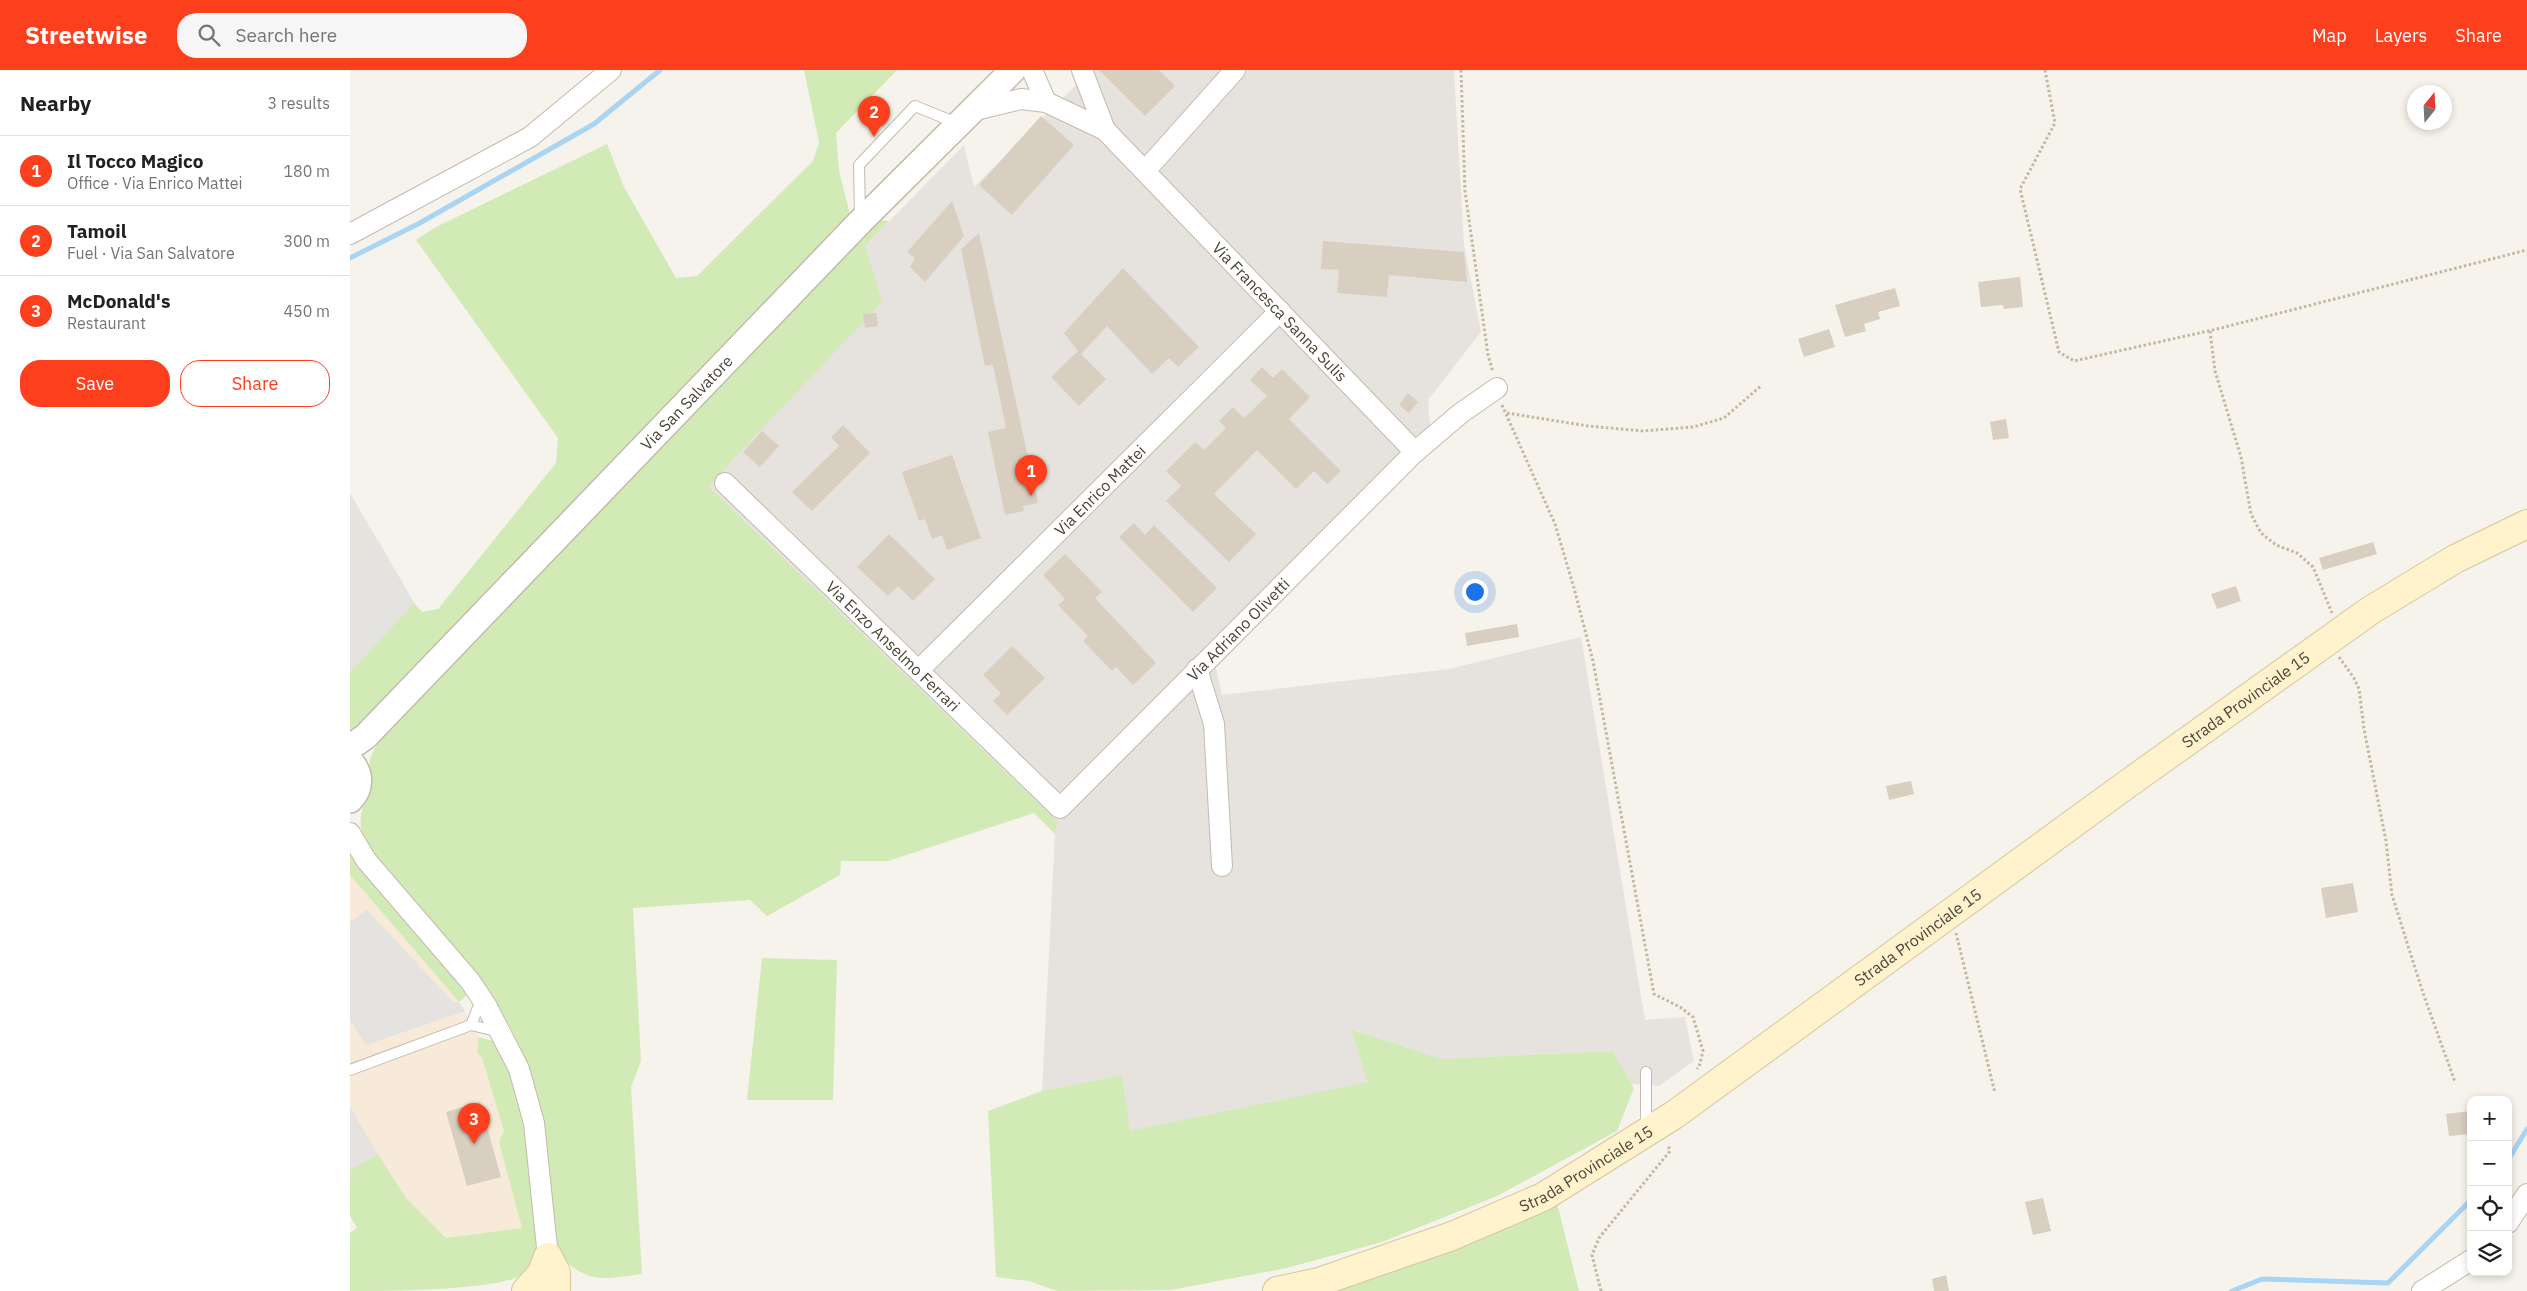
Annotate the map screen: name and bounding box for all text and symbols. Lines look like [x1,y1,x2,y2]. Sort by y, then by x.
search box [177,13,527,58]
text: Streetwise [25,19,147,51]
icon: search [195,21,223,49]
text: Search here [235,23,337,47]
text: Map [2312,24,2347,47]
text: Layers [2375,24,2427,47]
text: Share [2455,24,2502,47]
north arrow [2407,85,2452,130]
text: Nearby [20,89,91,117]
text: 3 results [267,93,330,113]
pin: 2 [858,96,890,137]
text: Il Tocco Magico [67,149,203,173]
text: 1 [31,161,41,181]
text: 180 m [283,161,330,181]
text: Office · Via Enrico Mattei [67,173,242,193]
text: Tamoil [67,219,126,243]
text: 2 [31,231,41,251]
text: 300 m [283,231,330,251]
street label: Via Francesca Sanna Sulis [1208,238,1352,386]
text: Fuel · Via San Salvatore [67,243,235,263]
text: McDonald's [67,289,170,313]
text: 3 [31,301,41,321]
text: 450 m [283,301,330,321]
text: Restaurant [67,313,146,333]
street label: Via San Salvatore [636,351,737,454]
button: Save [20,360,170,407]
button: Share [180,360,330,407]
street label: Via Enrico Mattei [1050,441,1150,540]
pin: 1 [1015,455,1047,496]
street label: Via Adriano Olivetti [1183,574,1294,685]
street label: Via Enzo Anselmo Ferrari [822,576,964,715]
your location [1462,579,1488,605]
street label: Strada Provinciale 15 [2178,647,2314,752]
street label: Strada Provinciale 15 [1850,884,1985,990]
map controls [2467,1096,2512,1276]
button: + [2467,1096,2512,1141]
pin: 3 [458,1103,490,1144]
street label: Strada Provinciale 15 [1516,1121,1657,1216]
button: − [2467,1141,2512,1186]
button: locate [2467,1186,2512,1231]
button: layers [2467,1231,2512,1276]

